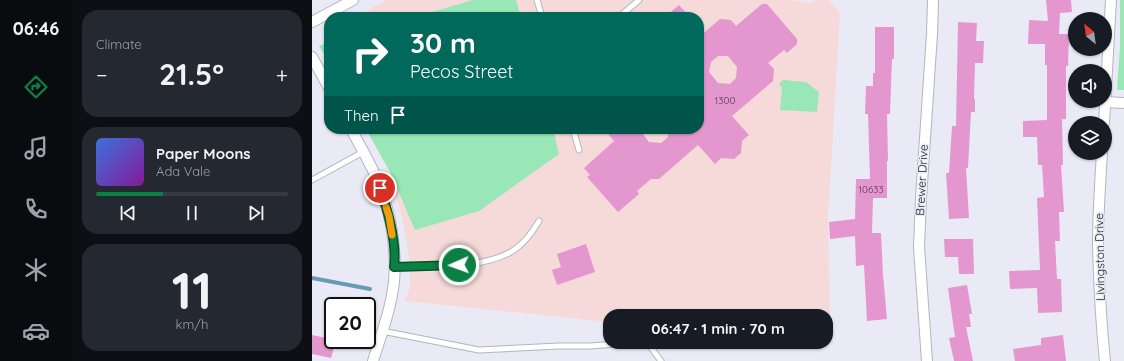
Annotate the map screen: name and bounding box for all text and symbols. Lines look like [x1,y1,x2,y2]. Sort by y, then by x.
north arrow [1068,12,1112,56]
map controls [1068,12,1112,160]
text: 06:46 [13,17,59,40]
text: 30 m [410,25,476,60]
icon: right [344,28,396,80]
text: Climate [96,36,142,52]
text: 21.5° [159,55,224,93]
text: Pecos Street [410,60,513,83]
text: − [96,61,107,89]
text: + [276,61,288,89]
button: sound [1068,64,1112,108]
icon: directions [22,73,50,101]
house number: 1300 [715,94,735,107]
icon: arrive [387,104,409,126]
text: Then [344,106,379,125]
button: layers [1068,116,1112,160]
icon: music [22,134,50,162]
text: Paper Moons [156,144,251,163]
street label: Brewer Drive [912,144,931,216]
text: Ada Vale [156,163,210,179]
pin [363,171,397,205]
icon: arrive [369,177,391,199]
house number: 10633 [858,183,884,196]
icon: phone [22,195,50,223]
icon: previous [117,202,139,224]
icon: pause [181,202,203,224]
icon: next [245,202,267,224]
street label: Livingston Drive [1091,213,1108,301]
position arrow [438,244,480,286]
icon: climate [22,256,50,284]
text: 11 [172,257,212,322]
speed limit sign: 20 [324,297,376,349]
text: km/h [176,316,208,332]
icon: car [22,317,50,345]
text: 06:47 · 1 min · 70 m [651,319,785,338]

